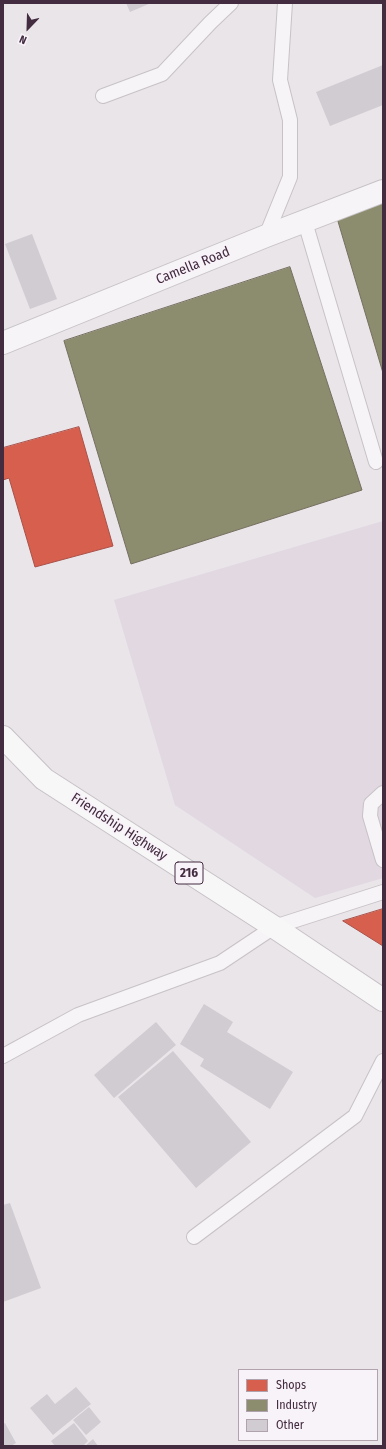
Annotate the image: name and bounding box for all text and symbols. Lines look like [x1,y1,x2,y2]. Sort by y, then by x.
north arrow [8,8,48,48]
text: N [18,32,29,47]
street label: Camella Road [154,244,232,288]
street label: Friendship Highway [68,790,170,864]
road number: 216 [175,862,203,884]
legend [238,1369,378,1441]
text: Shops [276,1378,306,1392]
text: Industry [276,1398,317,1412]
text: Other [276,1418,304,1432]

